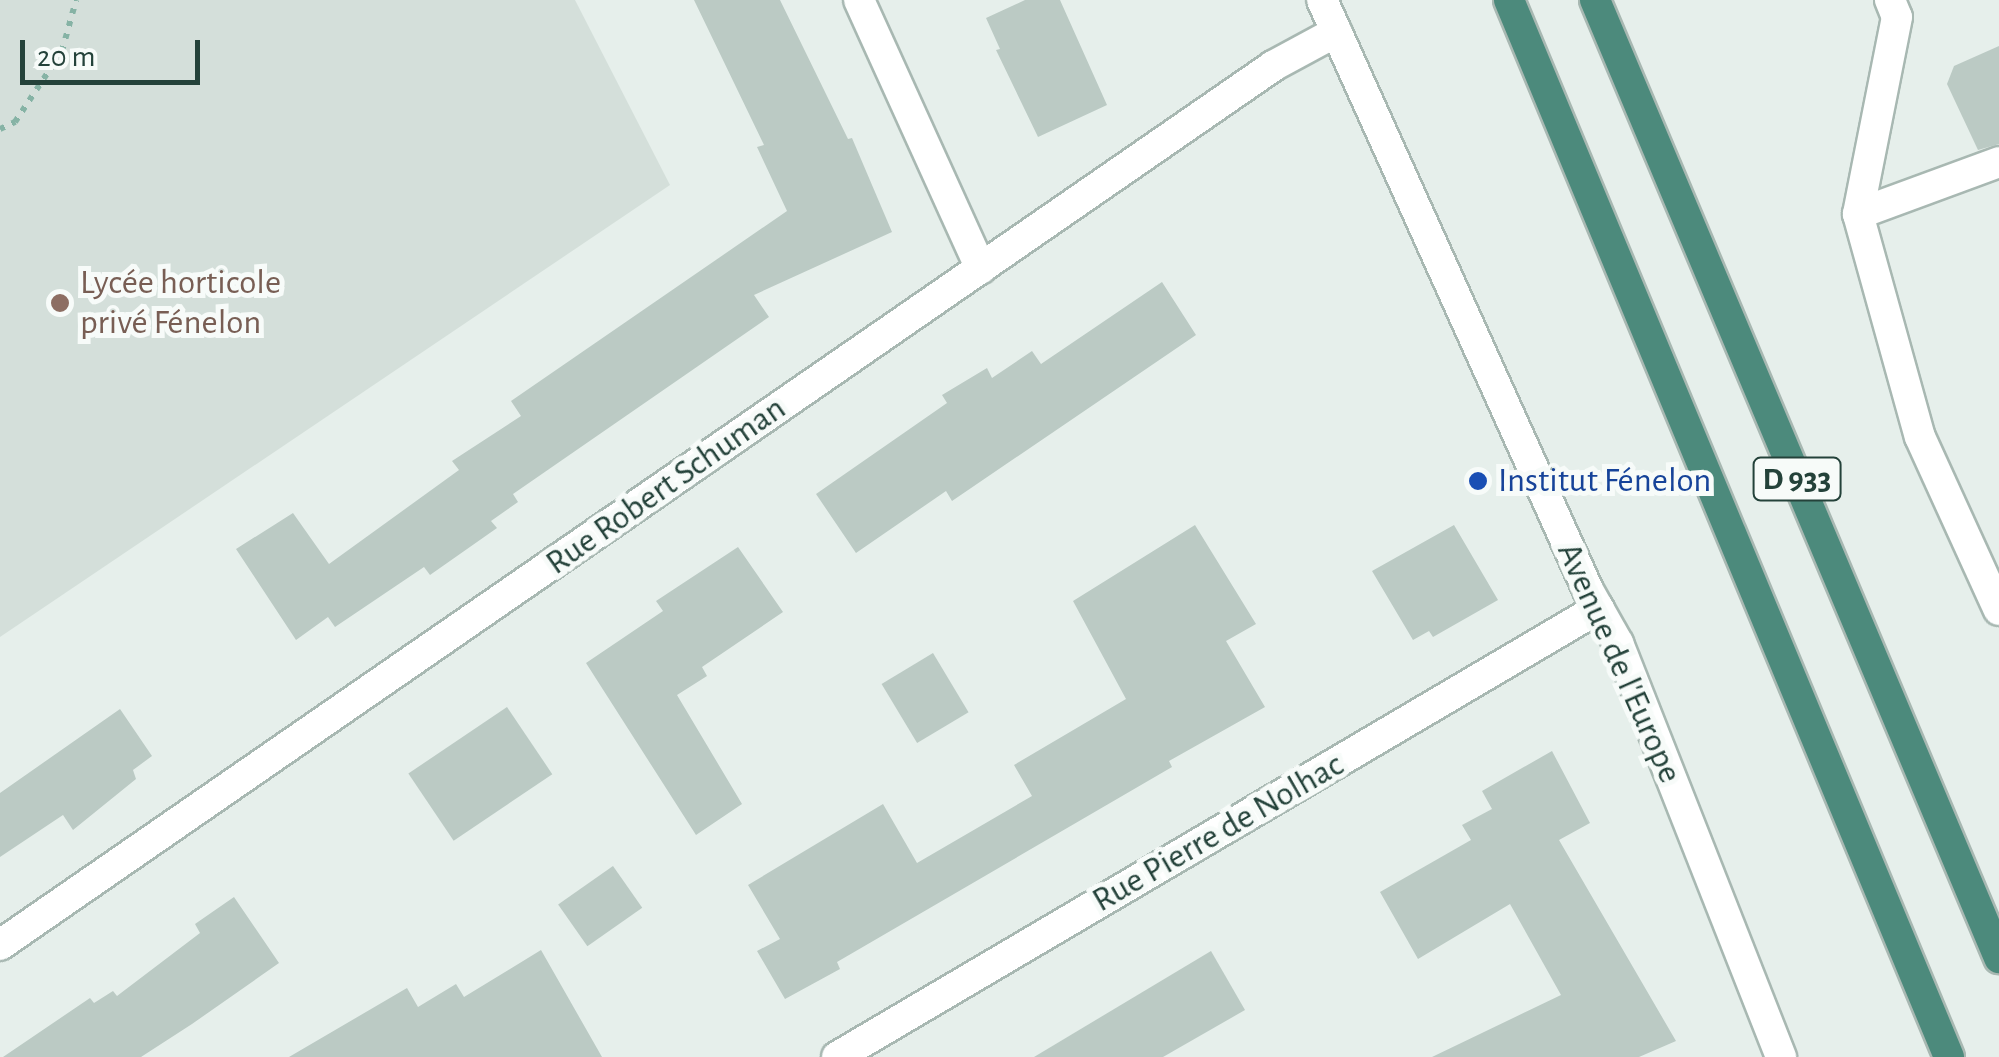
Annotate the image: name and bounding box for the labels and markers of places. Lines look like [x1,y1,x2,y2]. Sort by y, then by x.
place label: Lycée horticole privé Fénelon [80,262,281,344]
marker: Lycée horticole privé Fénelon [49,292,71,314]
place label: Institut Fénelon [1498,460,1711,502]
marker: Institut Fénelon [1467,470,1489,492]

